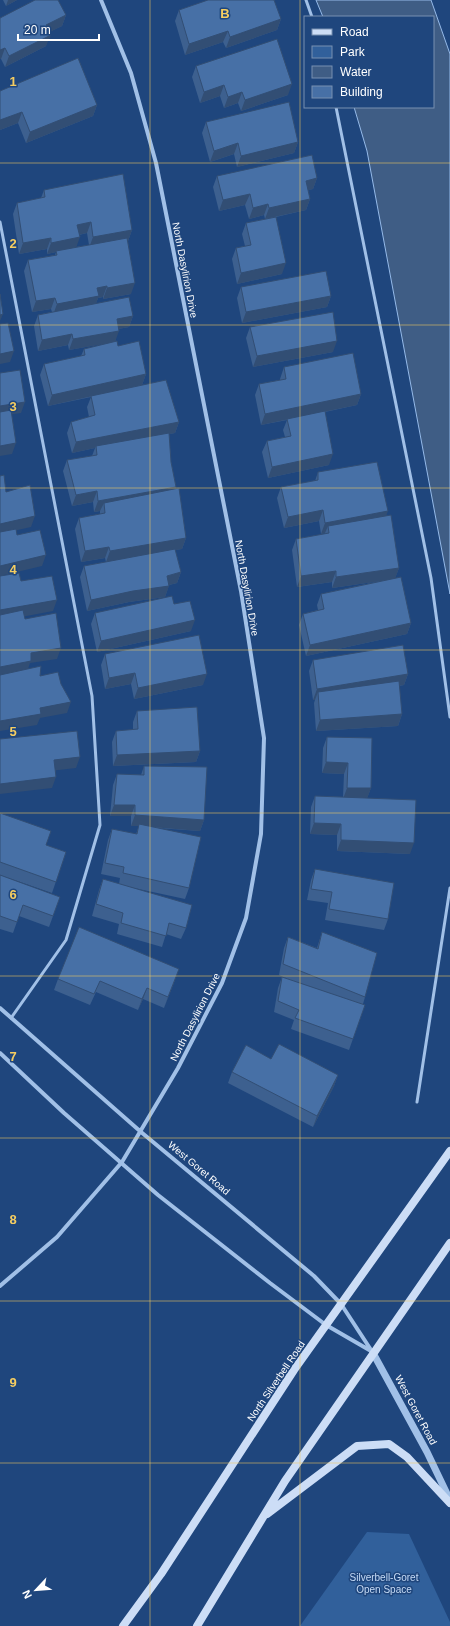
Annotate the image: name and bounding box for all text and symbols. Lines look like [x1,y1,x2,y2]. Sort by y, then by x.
text: B [220,6,230,21]
scale bar [18,16,99,42]
legend [304,16,434,108]
text: 20 m [24,23,51,37]
text: Road [340,25,369,39]
text: Park [340,45,366,59]
text: Water [340,65,372,79]
text: 1 [9,74,17,89]
text: Building [340,85,383,99]
street label: North Dasylirion Drive [170,221,200,319]
text: 2 [9,236,17,251]
text: 3 [9,399,17,414]
street label: North Dasylirion Drive [233,539,261,637]
text: 4 [9,562,17,577]
text: 5 [9,724,17,739]
text: 6 [9,887,17,902]
street label: North Dasylirion Drive [168,971,222,1063]
text: 7 [9,1049,17,1064]
street label: West Goret Road [166,1139,232,1197]
text: 8 [9,1212,17,1227]
street label: North Silverbell Road [245,1339,307,1423]
street label: West Goret Road [393,1373,439,1447]
text: 9 [9,1375,17,1390]
north arrow [16,1570,56,1610]
park label: Silverbell-Goret Open Space [350,1572,419,1595]
text: N [20,1588,34,1601]

